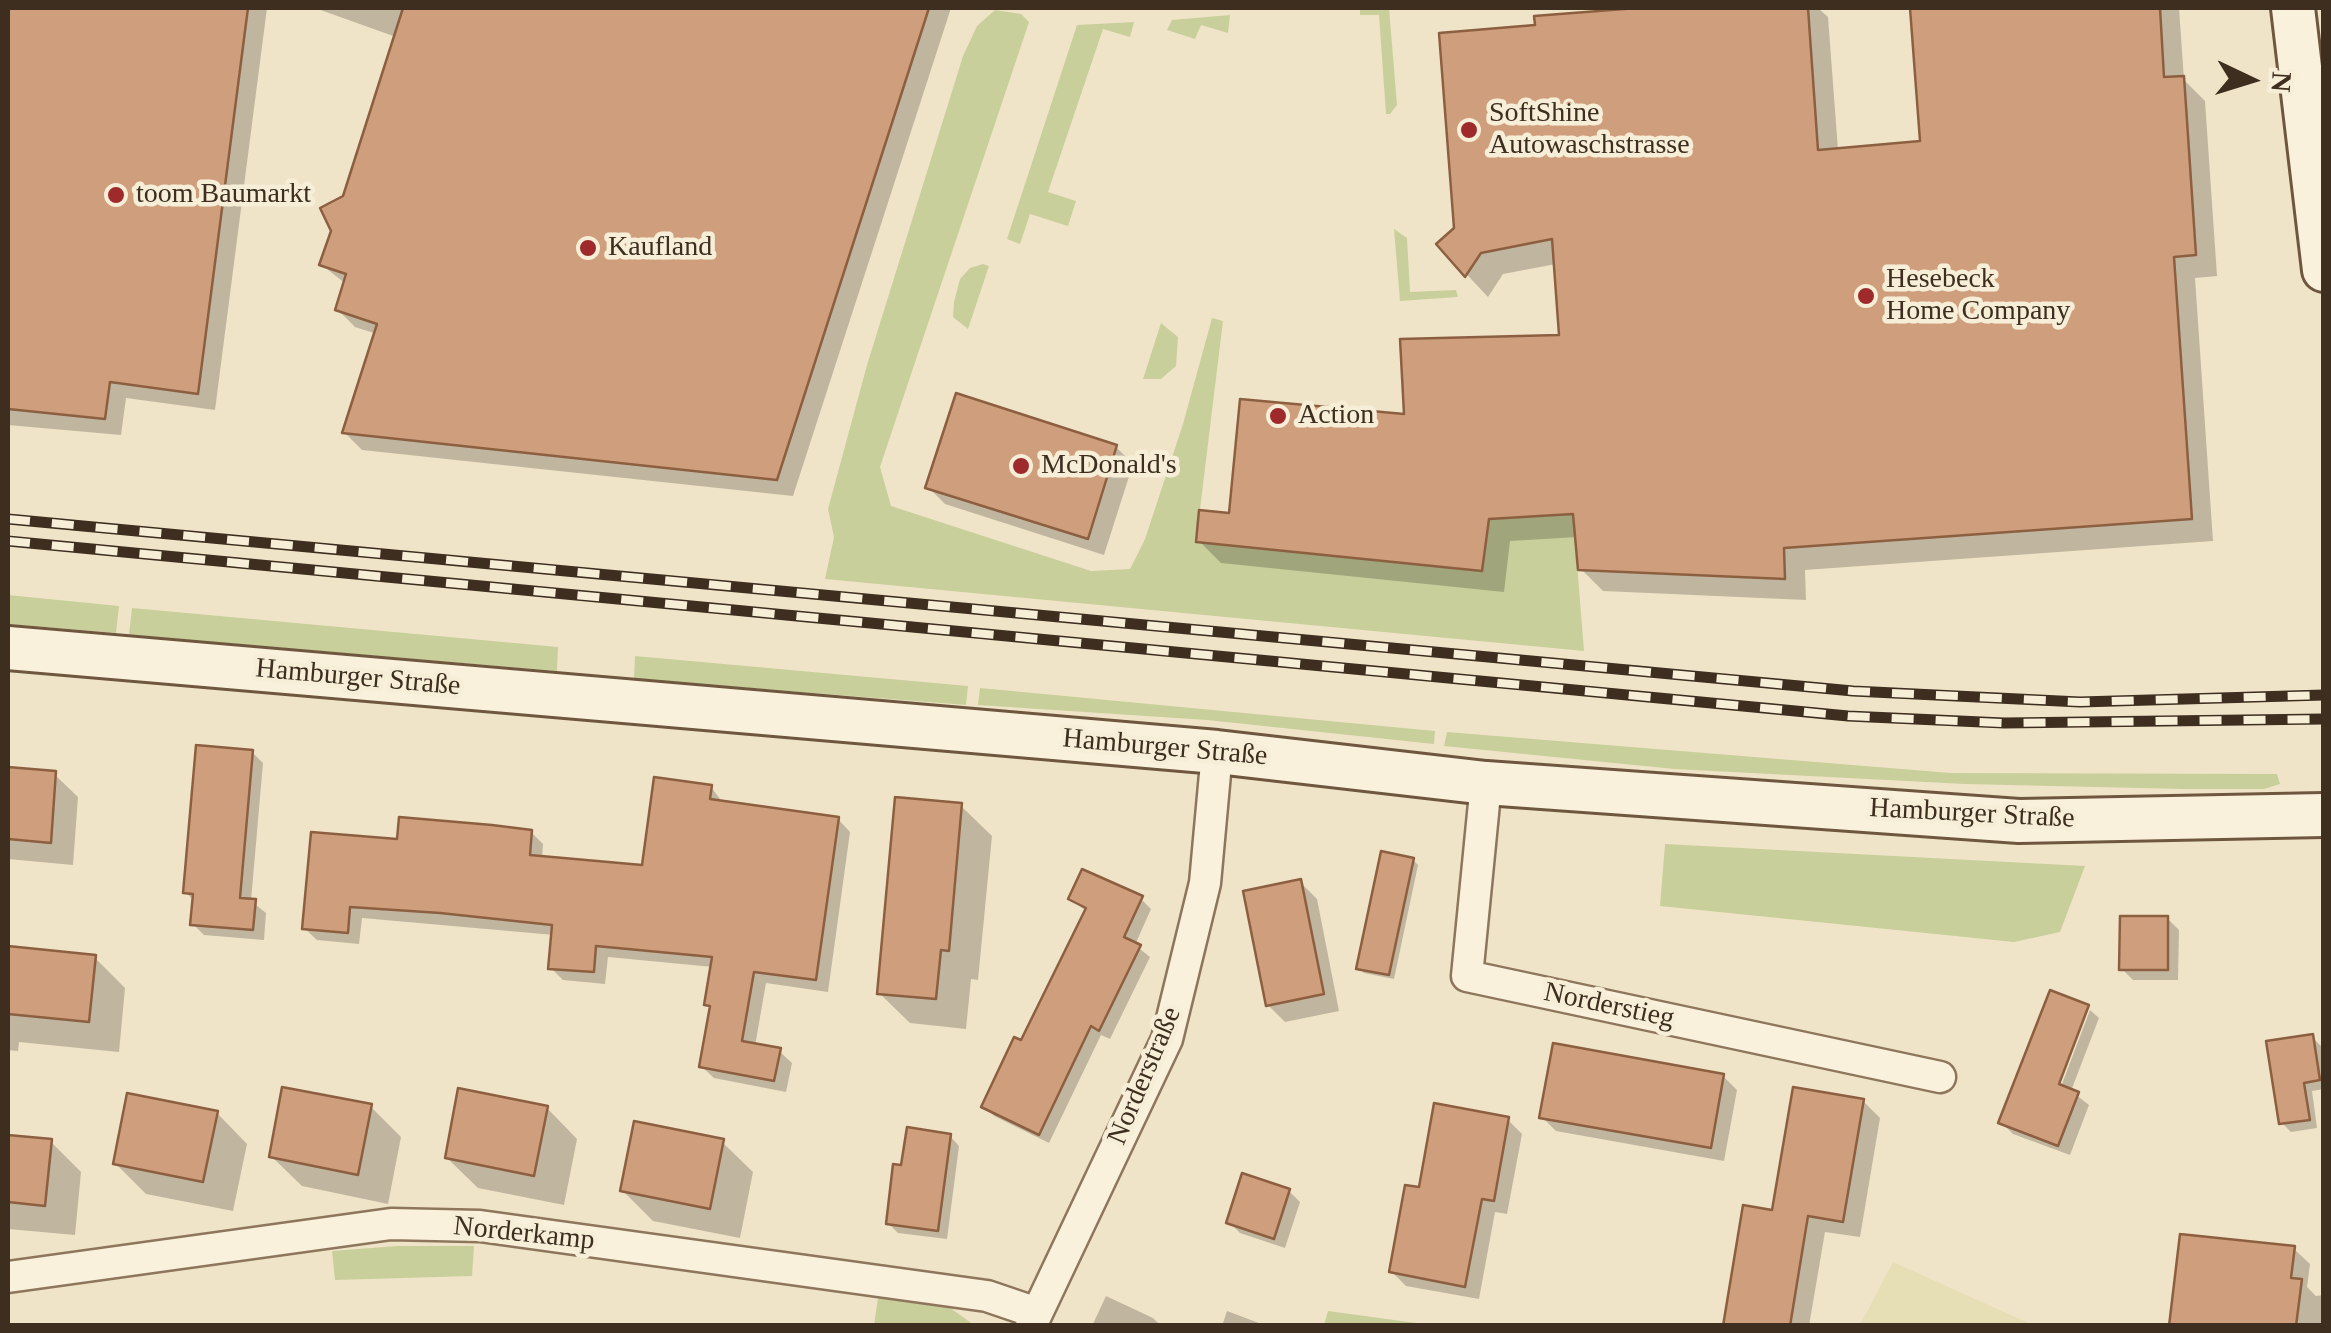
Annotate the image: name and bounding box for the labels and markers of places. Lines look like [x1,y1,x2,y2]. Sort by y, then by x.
place label: SoftShine Autowaschstrasse [1489,97,1690,163]
marker: SoftShine Autowaschstrasse [1458,119,1480,141]
place label: toom Baumarkt [136,178,311,212]
marker: toom Baumarkt [105,184,127,206]
place label: Kaufland [608,231,712,265]
marker: Kaufland [577,237,599,259]
place label: Hesebeck Home Company [1886,263,2070,329]
marker: Hesebeck Home Company [1855,285,1877,307]
place label: Action [1298,399,1374,433]
marker: Action [1267,405,1289,427]
place label: McDonald's [1041,449,1177,483]
marker: McDonald's [1010,455,1032,477]

